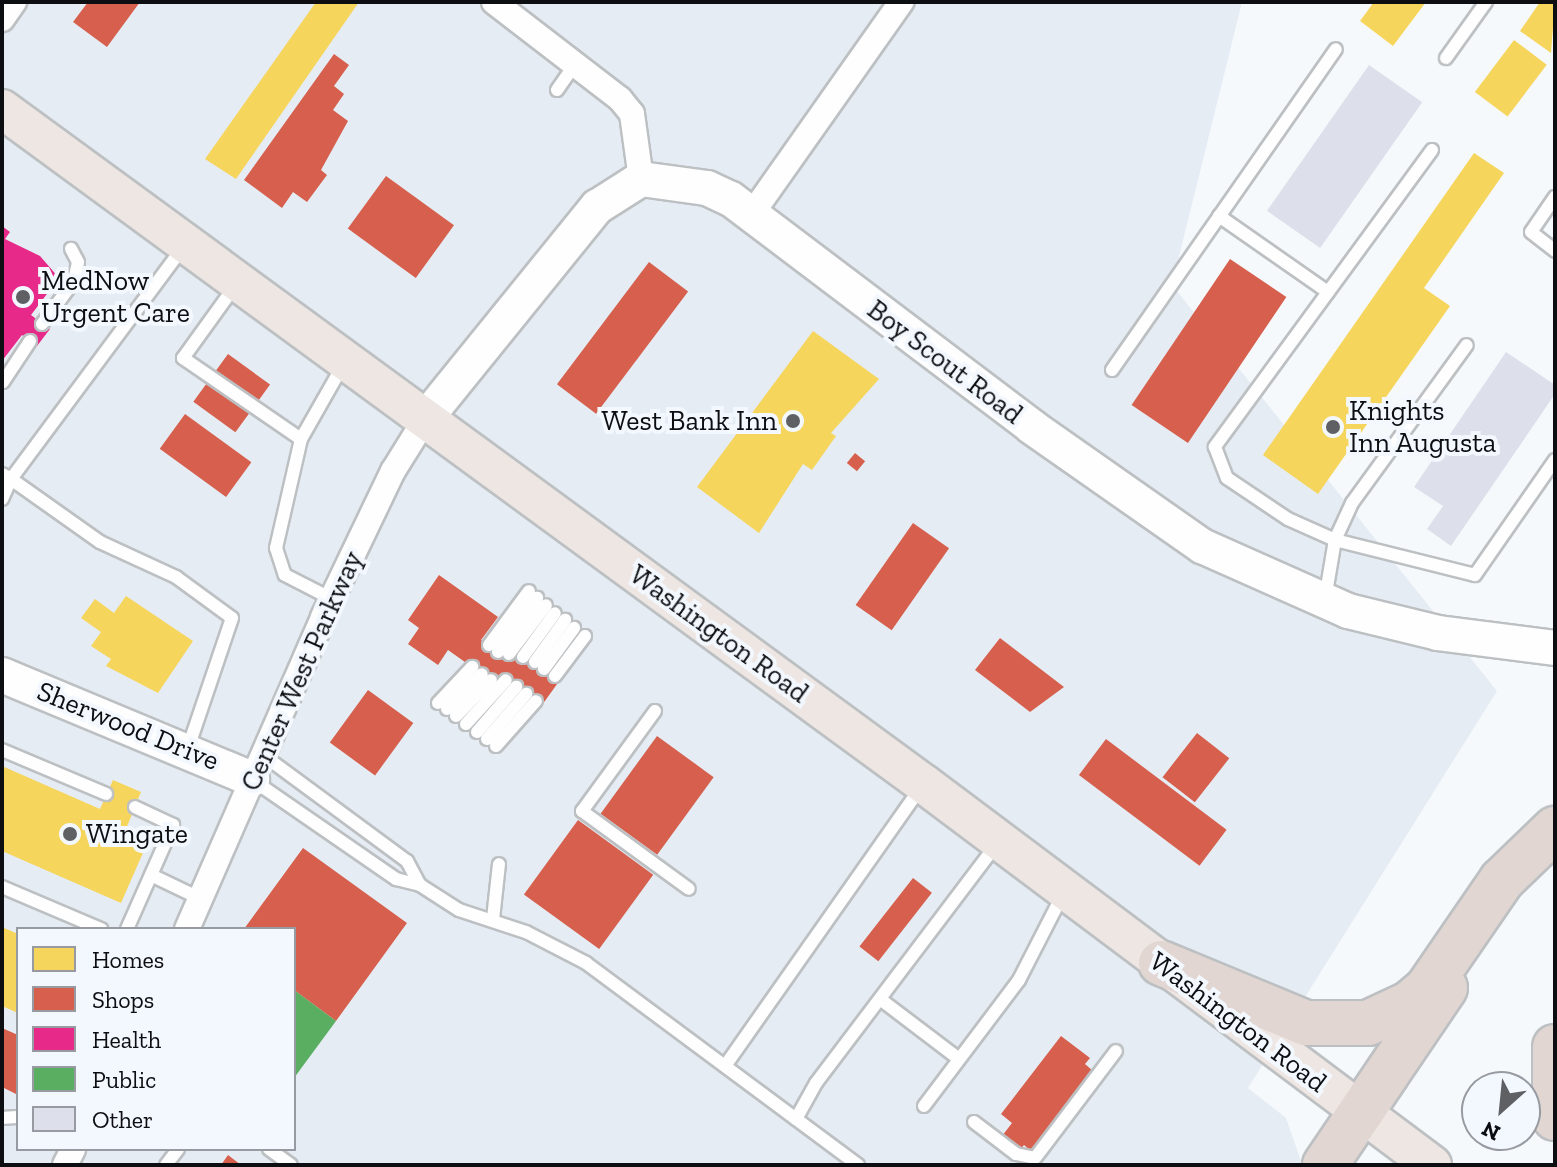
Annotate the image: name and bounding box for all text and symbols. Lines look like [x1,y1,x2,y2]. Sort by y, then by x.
place label: MedNow Urgent Care [41,264,190,330]
marker: MedNow Urgent Care [12,286,34,308]
street label: Boy Scout Road [860,292,1030,432]
place label: Knights Inn Augusta [1349,394,1497,460]
place label: West Bank Inn [601,404,777,438]
marker: West Bank Inn [784,412,802,430]
marker: Knights Inn Augusta [1324,418,1342,436]
street label: Center West Parkway [234,545,370,797]
street label: Washington Road [623,558,815,710]
street label: Sherwood Drive [32,674,224,778]
place label: Wingate [86,817,188,851]
marker: Wingate [61,825,79,843]
legend [16,927,296,1151]
street label: Washington Road [1143,944,1333,1100]
text: Homes [92,945,164,974]
text: Shops [92,985,154,1014]
text: Health [92,1025,161,1054]
text: Public [92,1065,156,1094]
north arrow [1461,1071,1541,1151]
text: Other [92,1105,153,1134]
text: N [1477,1115,1504,1147]

